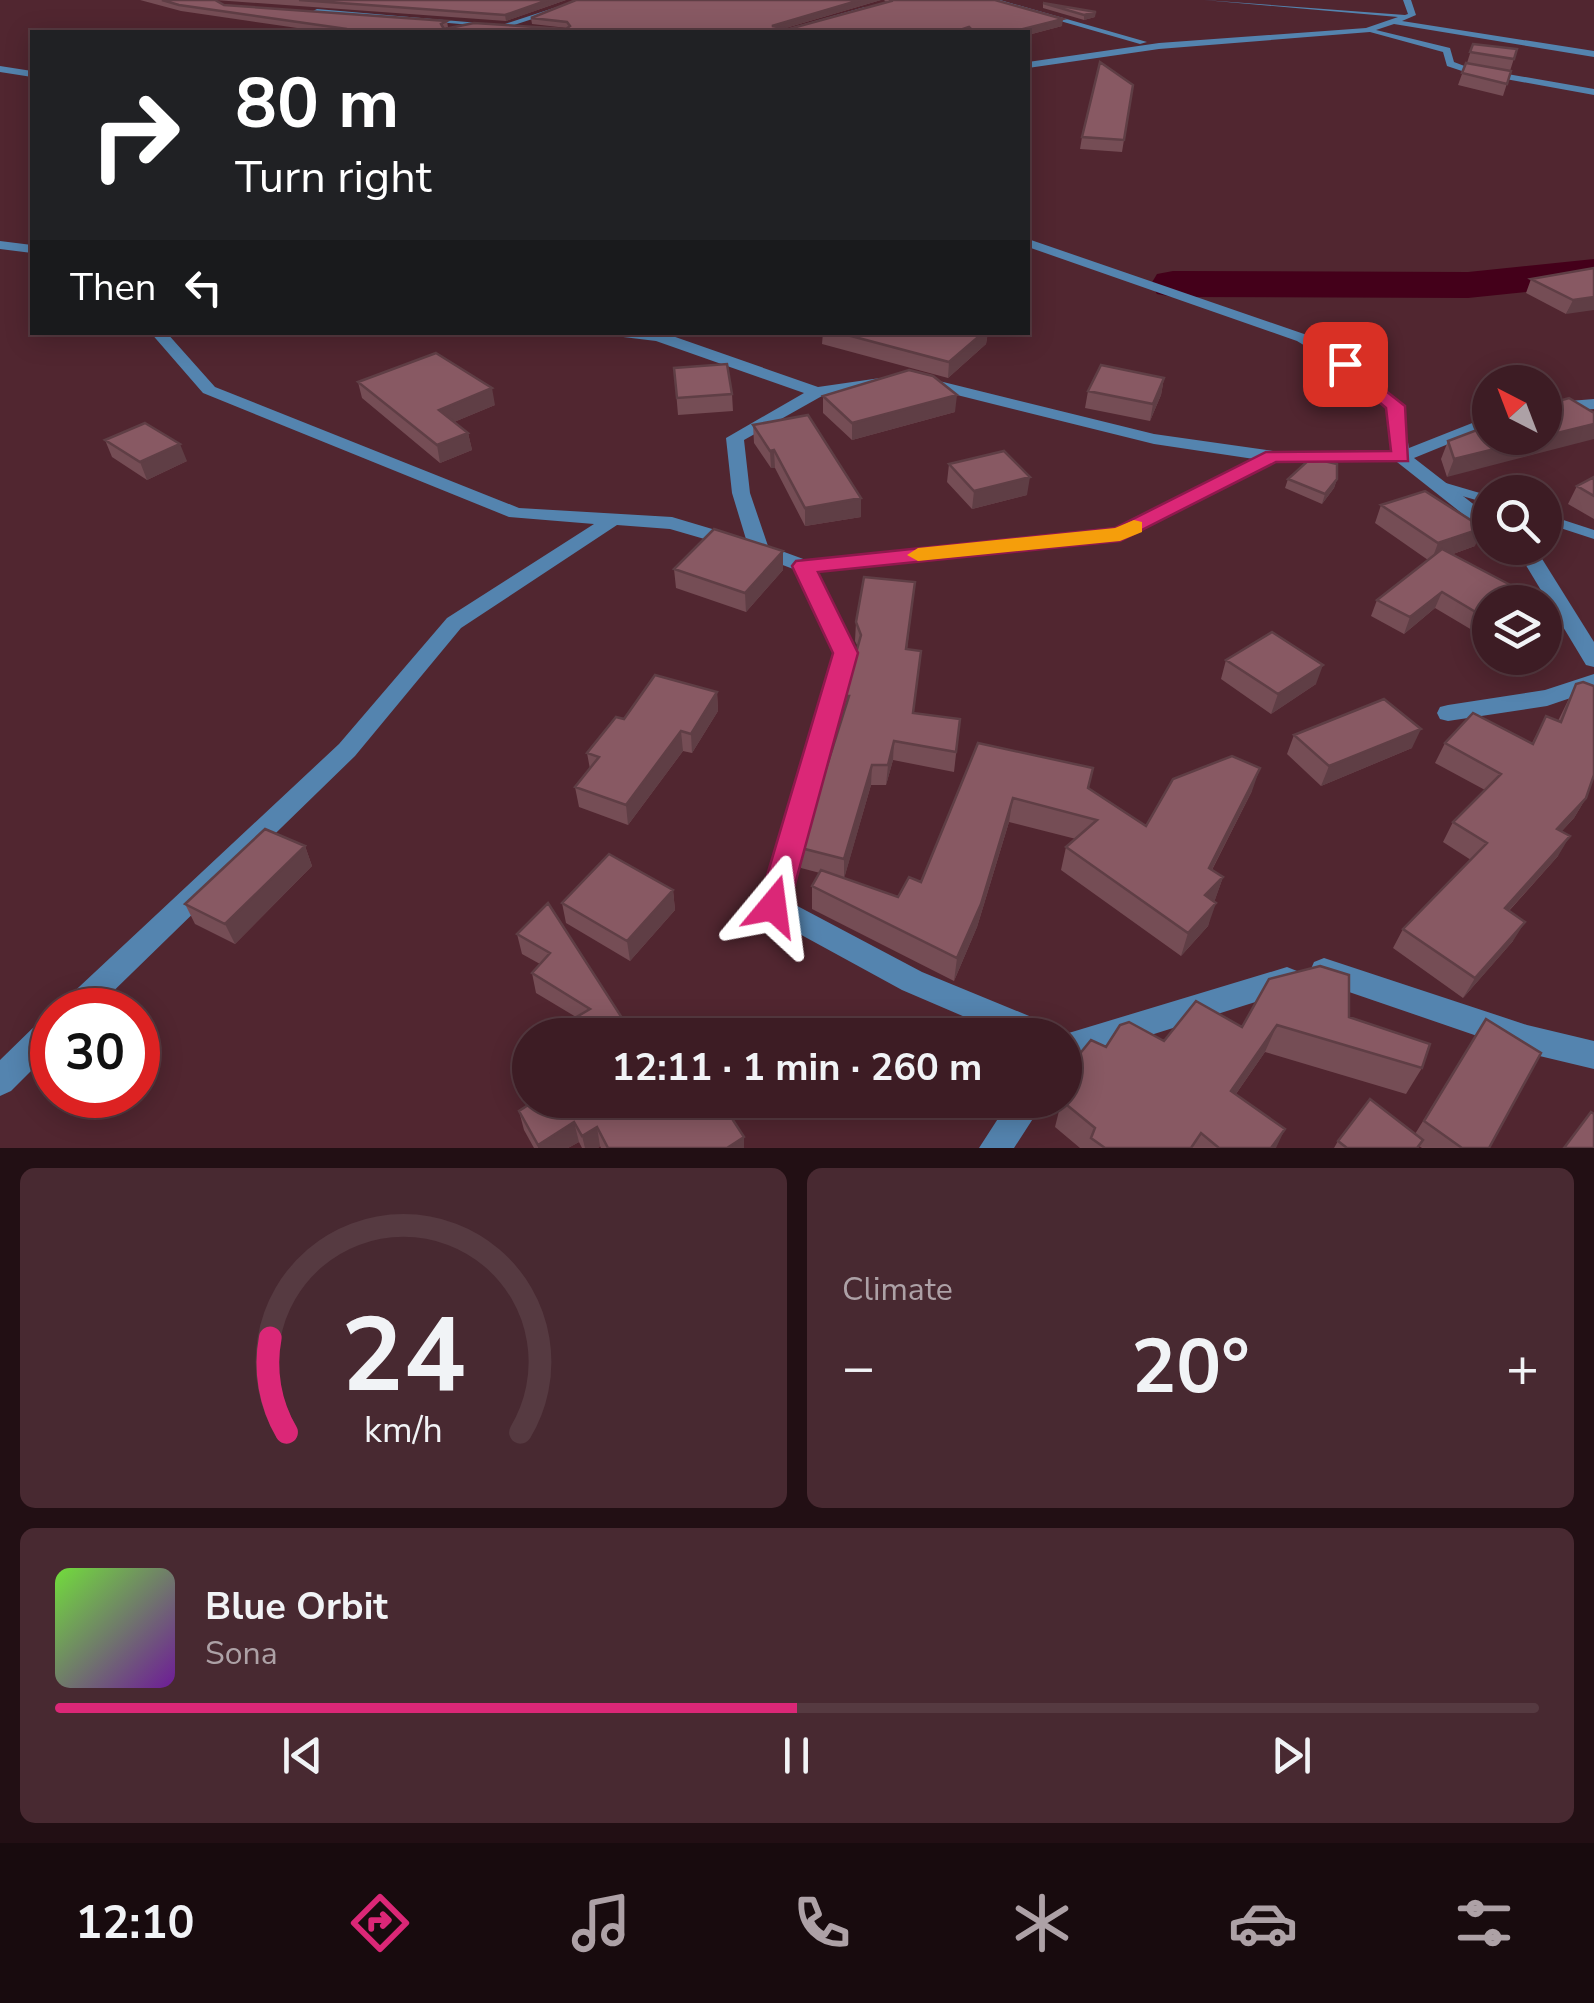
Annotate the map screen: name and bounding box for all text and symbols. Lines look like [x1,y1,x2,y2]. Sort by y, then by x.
text: 80 m [235,56,399,152]
icon: right [70,70,200,200]
text: Turn right [235,147,432,208]
icon: left [176,260,231,315]
text: Then [70,262,156,313]
pin [1303,322,1388,407]
icon: arrive [1318,337,1373,392]
north arrow [1472,365,1562,455]
map controls [1472,365,1562,675]
button: search [1472,475,1562,565]
button: layers [1472,585,1562,675]
position arrow [721,854,825,958]
speed limit sign: 30 [30,988,160,1118]
text: 12:11 · 1 min · 260 m [612,1042,982,1093]
text: Climate [842,1268,953,1311]
text: 24 [341,1285,466,1427]
text: 20° [1131,1316,1250,1418]
text: − [842,1330,875,1405]
text: + [1506,1330,1539,1405]
text: km/h [364,1406,443,1455]
text: Blue Orbit [205,1581,388,1632]
text: Sona [205,1632,278,1675]
icon: previous [275,1728,330,1783]
icon: pause [769,1728,824,1783]
icon: next [1264,1728,1319,1783]
icon: directions [345,1888,415,1958]
icon: music [566,1888,636,1958]
icon: phone [787,1888,857,1958]
icon: climate [1007,1888,1077,1958]
icon: car [1228,1888,1298,1958]
icon: filters [1449,1888,1519,1958]
text: 12:10 [75,1893,195,1954]

